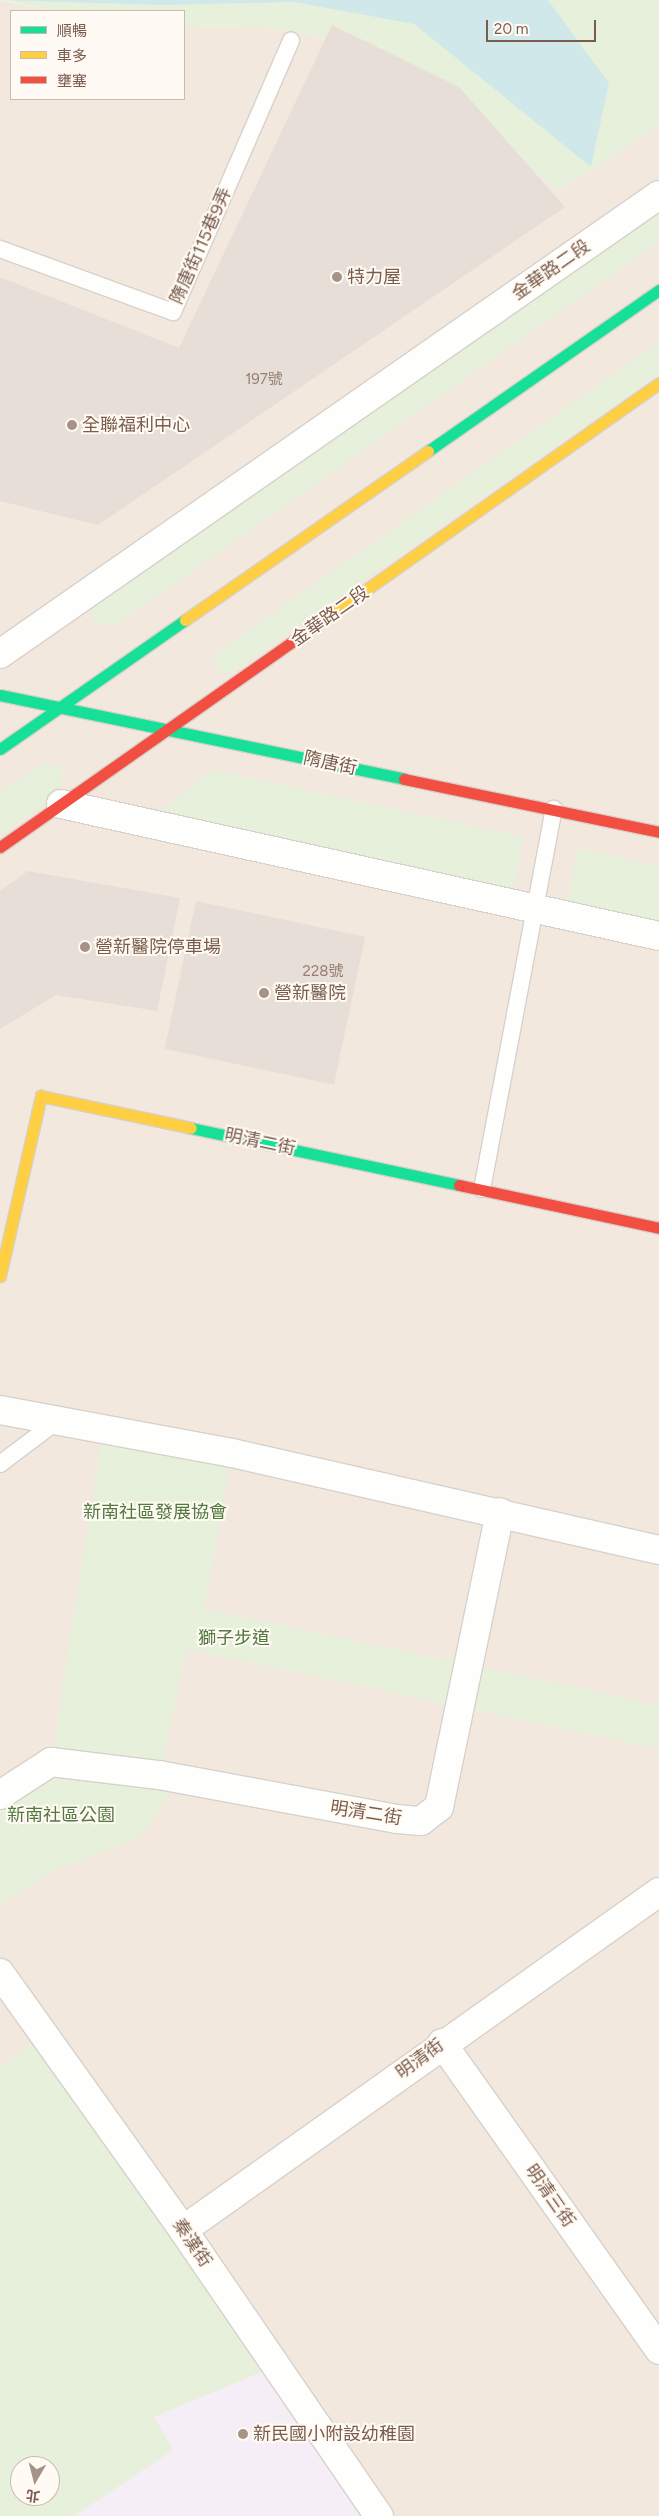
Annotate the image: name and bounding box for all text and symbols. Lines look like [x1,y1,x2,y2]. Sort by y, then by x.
legend [10,10,185,100]
scale bar [489,10,599,42]
text: 20 m [494,20,528,38]
text: 順暢 [57,22,87,40]
text: 車多 [57,47,87,65]
text: 壅塞 [57,72,87,90]
street label: 隋唐街115巷9弄 [166,184,236,308]
street label: 金華路二段 [508,235,594,305]
place label: 特力屋 [347,266,401,288]
marker: 特力屋 [331,271,343,283]
house number: 197號 [245,371,283,389]
place label: 全聯福利中心 [82,414,190,436]
marker: 全聯福利中心 [66,419,78,431]
street label: 金華路二段 [287,581,373,651]
street label: 隋唐街 [301,747,359,779]
place label: 營新醫院停車場 [95,936,221,958]
marker: 營新醫院停車場 [79,941,91,953]
house number: 228號 [303,963,343,981]
place label: 營新醫院 [274,982,346,1004]
marker: 營新醫院 [258,987,270,999]
street label: 明清二街 [223,1124,297,1160]
park label: 新南社區發展協會 [83,1501,227,1523]
park label: 獅子步道 [198,1627,270,1649]
street label: 明清二街 [329,1797,403,1829]
park label: 新南社區公園 [7,1804,115,1826]
street label: 明清街 [392,2034,448,2084]
street label: 明清三街 [521,2160,579,2232]
street label: 秦漢街 [168,2215,216,2271]
place label: 新民國小附設幼稚園 [253,2423,415,2445]
marker: 新民國小附設幼稚園 [237,2428,249,2440]
north arrow [10,2456,60,2506]
text: 北 [25,2486,41,2505]

